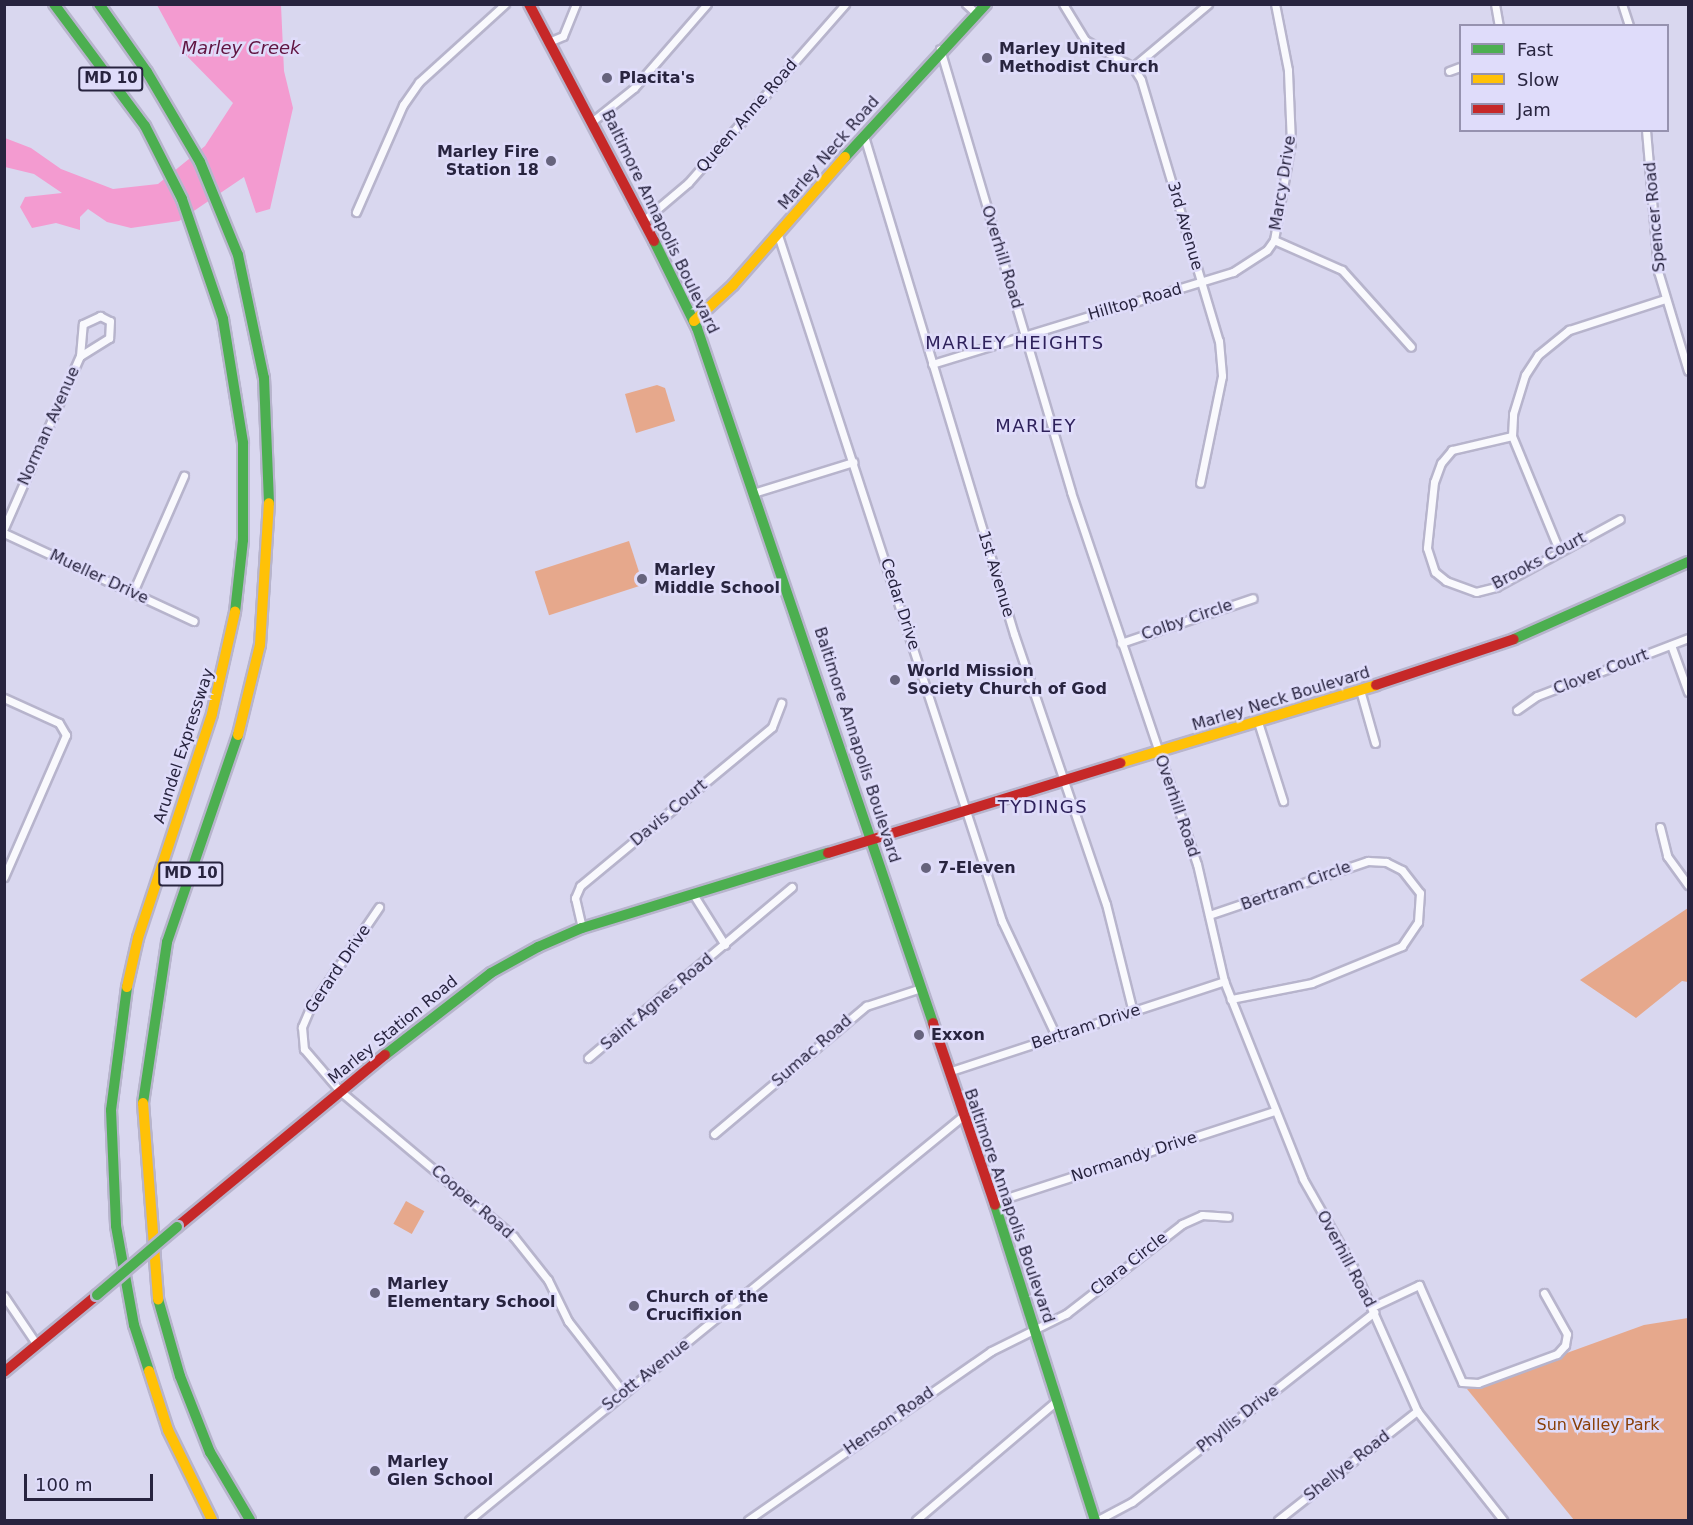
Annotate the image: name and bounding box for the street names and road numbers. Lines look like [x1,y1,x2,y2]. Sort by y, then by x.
street label: Queen Anne Road [693,55,801,177]
road number: MD 10 [78,67,144,91]
street label: Marley Neck Road [774,92,884,214]
street label: Baltimore Annapolis Boulevard [597,107,723,337]
street label: Marcy Drive [1266,134,1300,232]
street label: Spencer Road [1641,161,1669,273]
street label: 3rd Avenue [1163,180,1207,272]
street label: Overhill Road [977,203,1027,311]
street label: Hilltop Road [1086,279,1184,325]
street label: Norman Avenue [14,364,84,488]
street label: 1st Avenue [974,528,1018,620]
street label: Brooks Court [1489,528,1589,594]
street label: Mueller Drive [47,546,151,608]
street label: Cedar Drive [876,556,924,652]
street label: Colby Circle [1139,595,1235,645]
street label: Baltimore Annapolis Boulevard [810,625,904,865]
street label: Clover Court [1551,645,1651,699]
street label: Marley Neck Boulevard [1190,663,1372,735]
street label: Arundel Expressway [150,666,218,826]
street label: Overhill Road [1151,752,1203,860]
street label: Davis Court [627,776,711,850]
street label: Bertram Circle [1238,857,1354,915]
road number: MD 10 [158,862,224,886]
street label: Gerard Drive [301,921,375,1017]
street label: Saint Agnes Road [597,949,717,1055]
street label: Marley Station Road [324,972,462,1088]
street label: Bertram Drive [1029,1000,1143,1054]
street label: Sumac Road [768,1011,856,1091]
street label: Baltimore Annapolis Boulevard [960,1086,1058,1326]
street label: Normandy Drive [1069,1128,1199,1186]
street label: Cooper Road [427,1161,517,1243]
street label: Overhill Road [1312,1207,1380,1311]
street label: Clara Circle [1087,1228,1171,1300]
street label: Scott Avenue [598,1335,694,1415]
street label: Phyllis Drive [1193,1381,1283,1457]
street label: Henson Road [840,1383,938,1459]
street label: Shellye Road [1300,1427,1394,1505]

